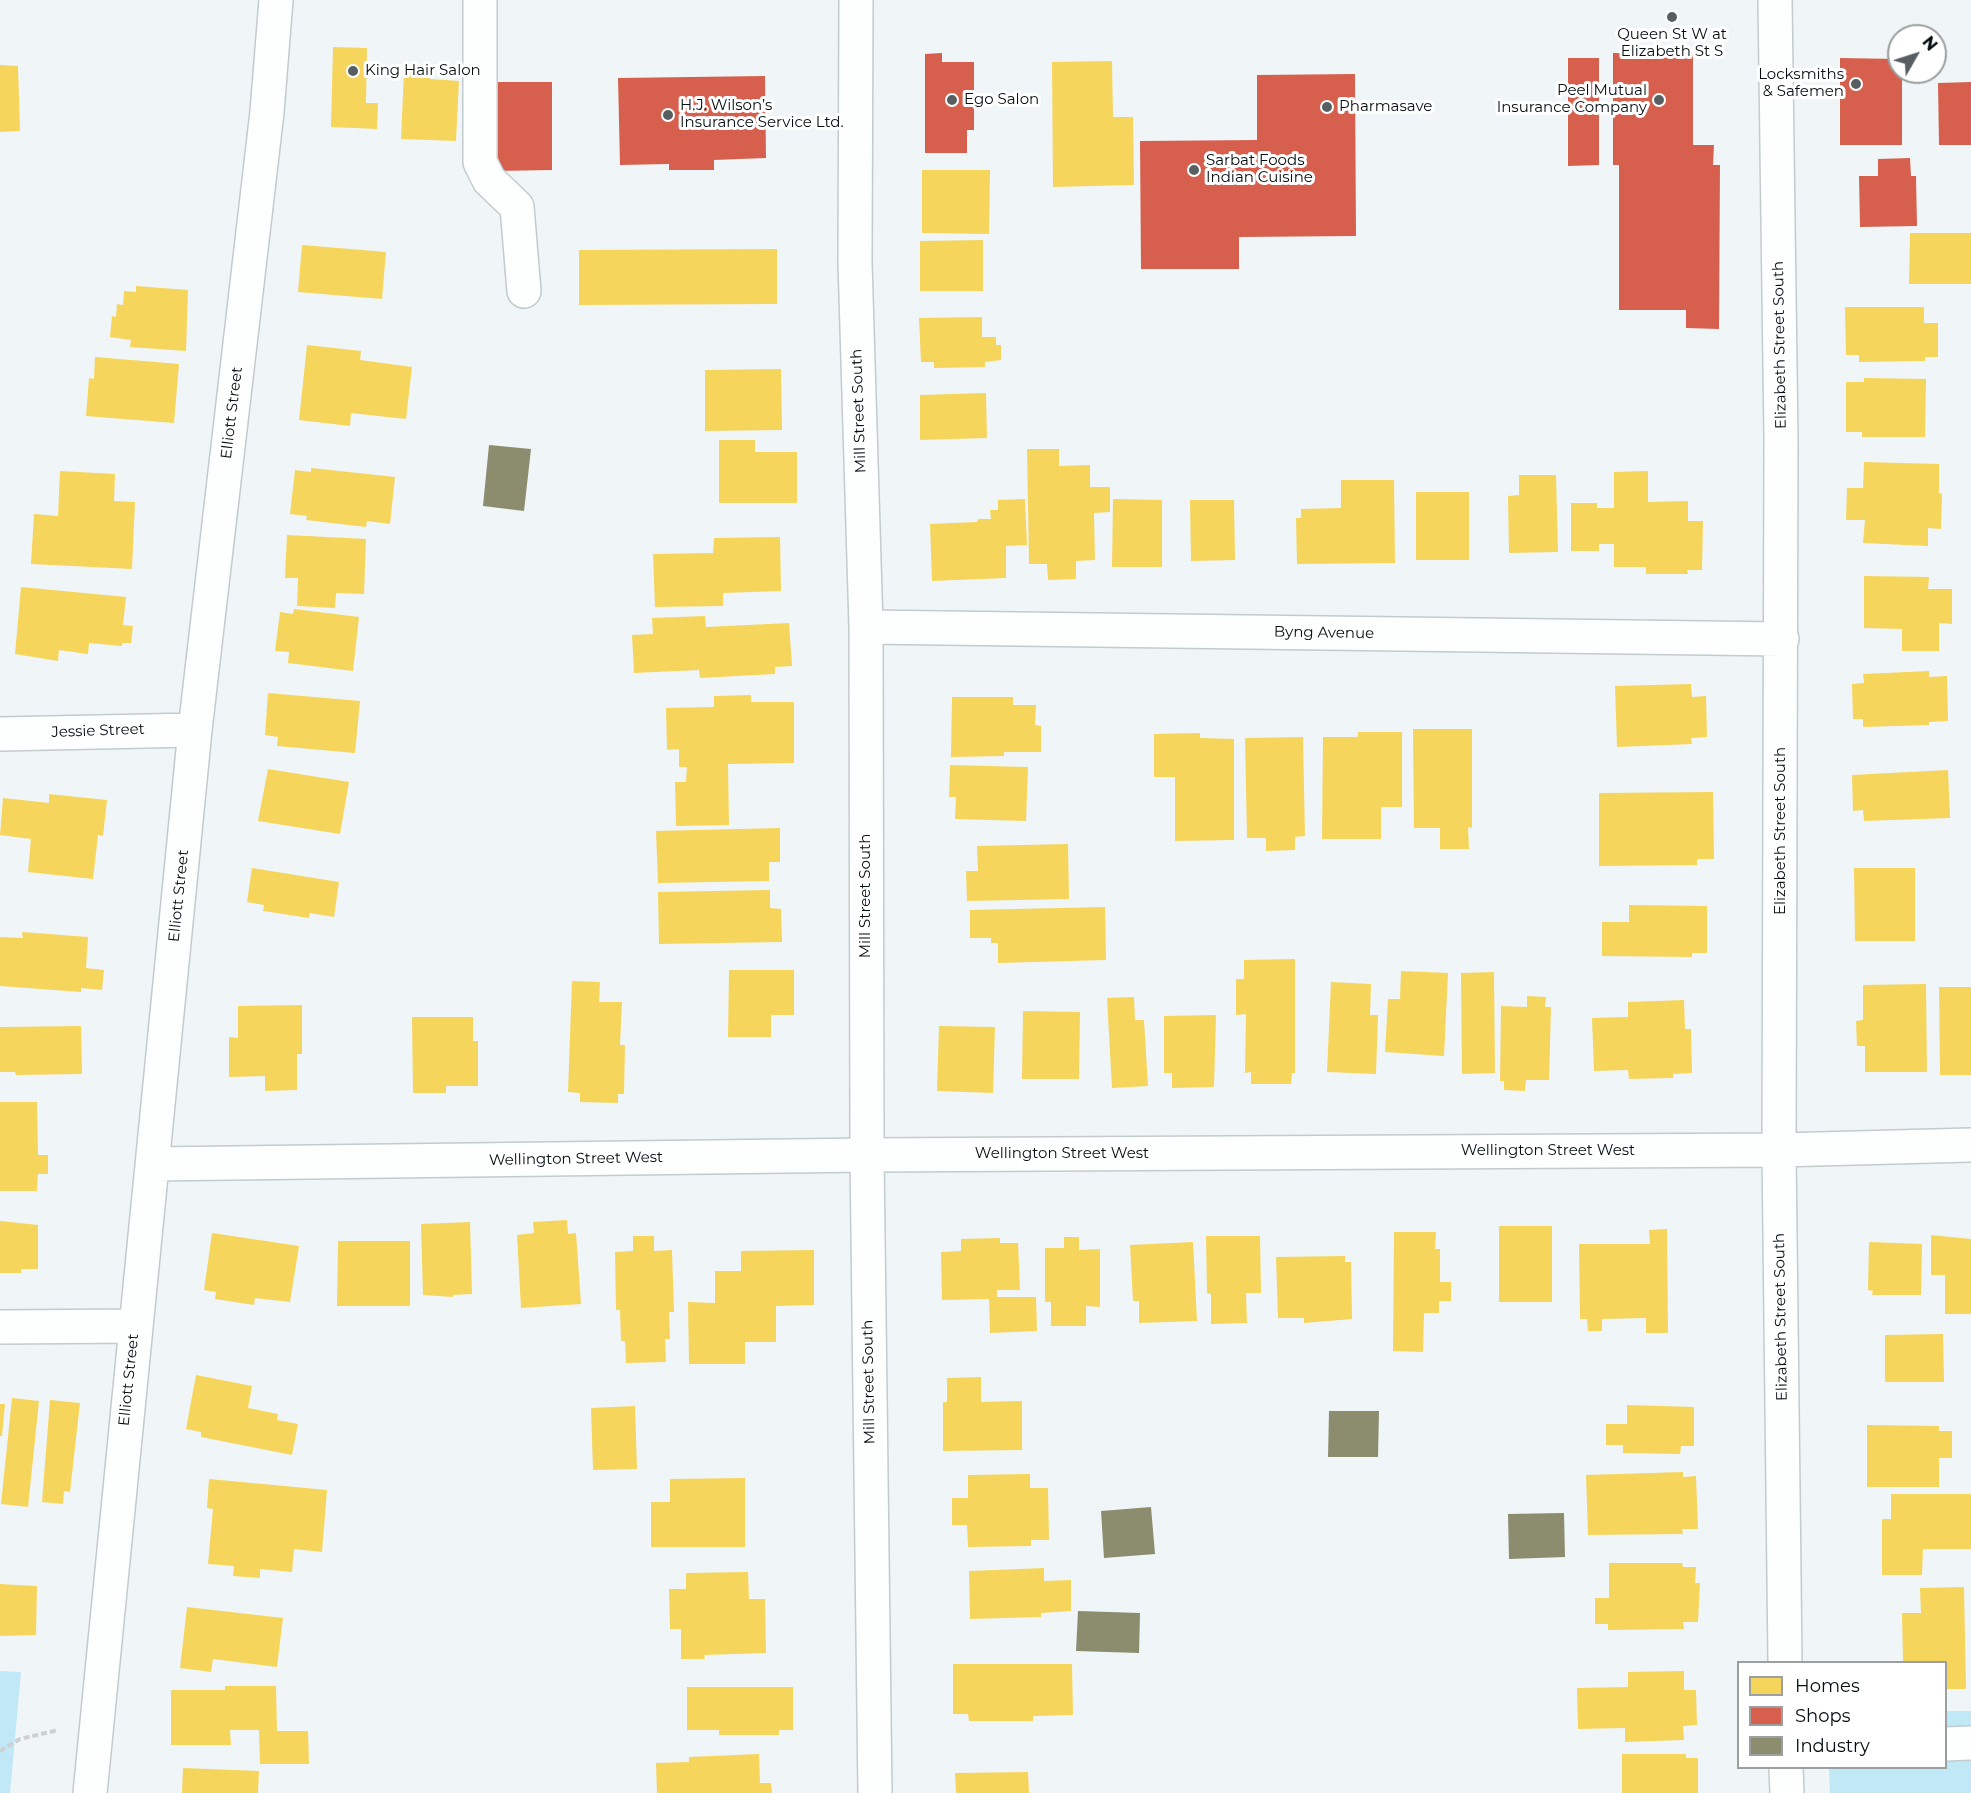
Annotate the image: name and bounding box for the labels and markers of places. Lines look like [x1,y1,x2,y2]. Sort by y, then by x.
marker: Queen St W at Elizabeth St S [1665,10,1679,24]
place label: Queen St W at Elizabeth St S [1617,26,1727,61]
place label: King Hair Salon [365,62,481,80]
marker: King Hair Salon [346,64,360,78]
place label: Locksmiths & Safemen [1758,66,1844,101]
marker: Locksmiths & Safemen [1849,77,1863,91]
place label: Peel Mutual Insurance Company [1497,82,1647,117]
place label: Ego Salon [964,91,1039,109]
marker: Ego Salon [945,93,959,107]
marker: Peel Mutual Insurance Company [1652,93,1666,107]
place label: H.J. Wilson’s Insurance Service Ltd. [680,97,844,132]
place label: Pharmasave [1339,98,1432,116]
marker: Pharmasave [1320,100,1334,114]
marker: H.J. Wilson’s Insurance Service Ltd. [661,108,675,122]
place label: Sarbat Foods Indian Cuisine [1206,152,1313,187]
marker: Sarbat Foods Indian Cuisine [1187,163,1201,177]

